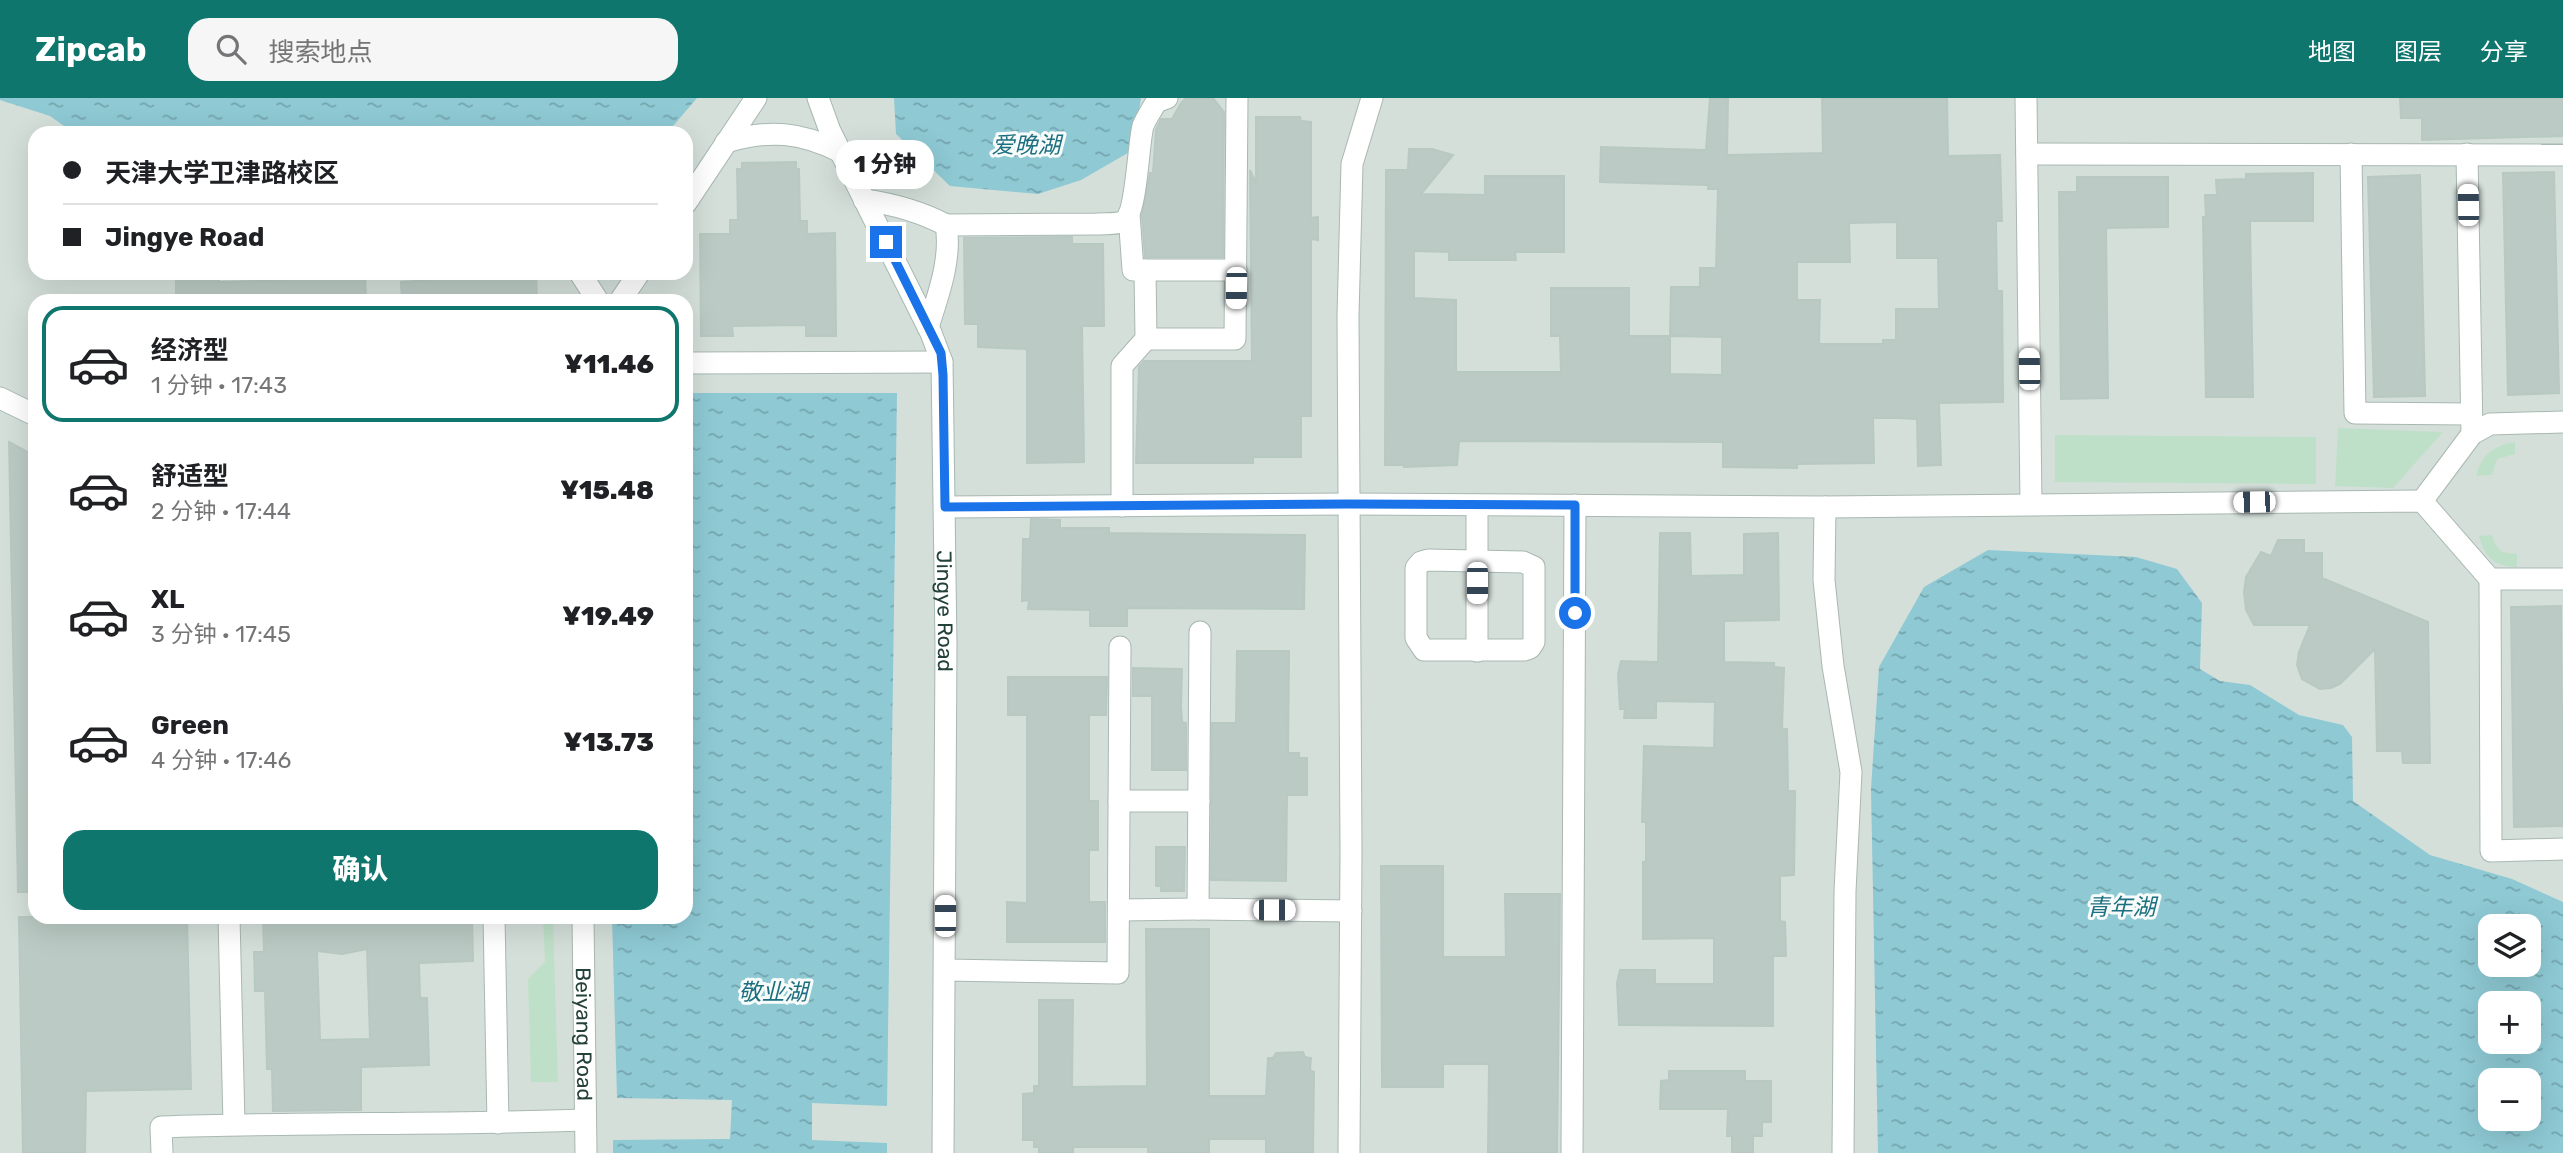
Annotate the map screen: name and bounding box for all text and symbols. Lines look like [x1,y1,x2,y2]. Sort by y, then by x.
search box [188,18,678,81]
text: Zipcab [35,30,146,69]
icon: search [212,30,250,68]
text: 搜索地点 [268,37,373,68]
text: 地图 [2308,38,2356,66]
text: 图层 [2394,38,2442,66]
text: 分享 [2480,38,2528,66]
water label: 爱晚湖 [992,131,1064,159]
callout: 1 分钟 [837,141,935,190]
text: 1 分钟 [854,150,916,178]
text: 天津大学卫津路校区 [105,158,339,189]
car [2458,184,2479,226]
text: Jingye Road [105,222,265,253]
route end [870,226,902,258]
car [1226,267,1247,309]
icon: car [67,333,130,396]
text: 经济型 [151,335,229,366]
car [2019,348,2040,390]
text: ¥11.46 [564,349,654,380]
text: 1 分钟 · 17:43 [151,371,287,399]
icon: car [67,459,130,522]
text: 舒适型 [151,461,229,492]
text: ¥15.48 [560,475,654,506]
car [2233,491,2276,513]
text: 2 分钟 · 17:44 [151,497,291,525]
street label: Jingye Road [932,550,959,672]
car [1467,562,1488,604]
text: XL [151,584,184,615]
icon: car [67,585,130,648]
route start [1559,597,1591,629]
text: ¥19.49 [562,601,654,632]
text: 3 分钟 · 17:45 [151,620,291,648]
text: Green [151,710,229,741]
icon: car [67,711,130,774]
text: ¥13.73 [564,727,654,758]
text: 4 分钟 · 17:46 [151,746,291,774]
button: 确认 [63,830,658,910]
water label: 青年湖 [2087,893,2159,921]
car [935,895,956,937]
car [1254,900,1296,921]
map controls [2478,914,2541,1131]
button: layers [2478,914,2541,977]
street label: Beiyang Road [571,967,598,1101]
water label: 敬业湖 [739,978,811,1006]
button: + [2478,991,2541,1054]
button: − [2478,1068,2541,1131]

